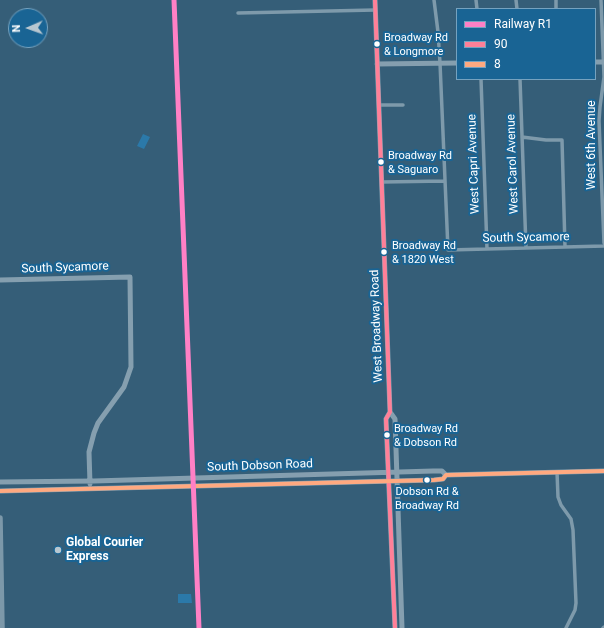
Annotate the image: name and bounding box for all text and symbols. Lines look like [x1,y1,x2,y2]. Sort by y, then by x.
north arrow [8,8,48,48]
legend [456,8,596,80]
text: Railway R1 [494,17,552,31]
text: N [10,24,23,33]
place label: Broadway Rd & Longmore [384,31,448,57]
text: 90 [494,37,508,51]
marker: Broadway Rd & Longmore [372,39,382,49]
text: 8 [494,57,501,71]
street label: West 6th Avenue [585,100,599,190]
street label: West Capri Avenue [465,114,483,214]
street label: West Carol Avenue [504,114,522,214]
place label: Broadway Rd & Saguaro [388,149,452,175]
marker: Broadway Rd & Saguaro [376,157,386,167]
street label: South Sycamore [482,230,570,246]
place label: Broadway Rd & 1820 West [392,239,456,265]
marker: Broadway Rd & 1820 West [379,247,389,257]
street label: South Sycamore [21,259,109,277]
street label: West Broadway Road [368,269,386,383]
place label: Broadway Rd & Dobson Rd [394,422,458,448]
marker: Broadway Rd & Dobson Rd [382,430,392,440]
street label: South Dobson Road [207,457,313,475]
marker: Dobson Rd & Broadway Rd [422,475,432,485]
place label: Dobson Rd & Broadway Rd [395,485,459,511]
place label: Global Courier Express [66,536,143,564]
marker: Global Courier Express [53,545,63,555]

